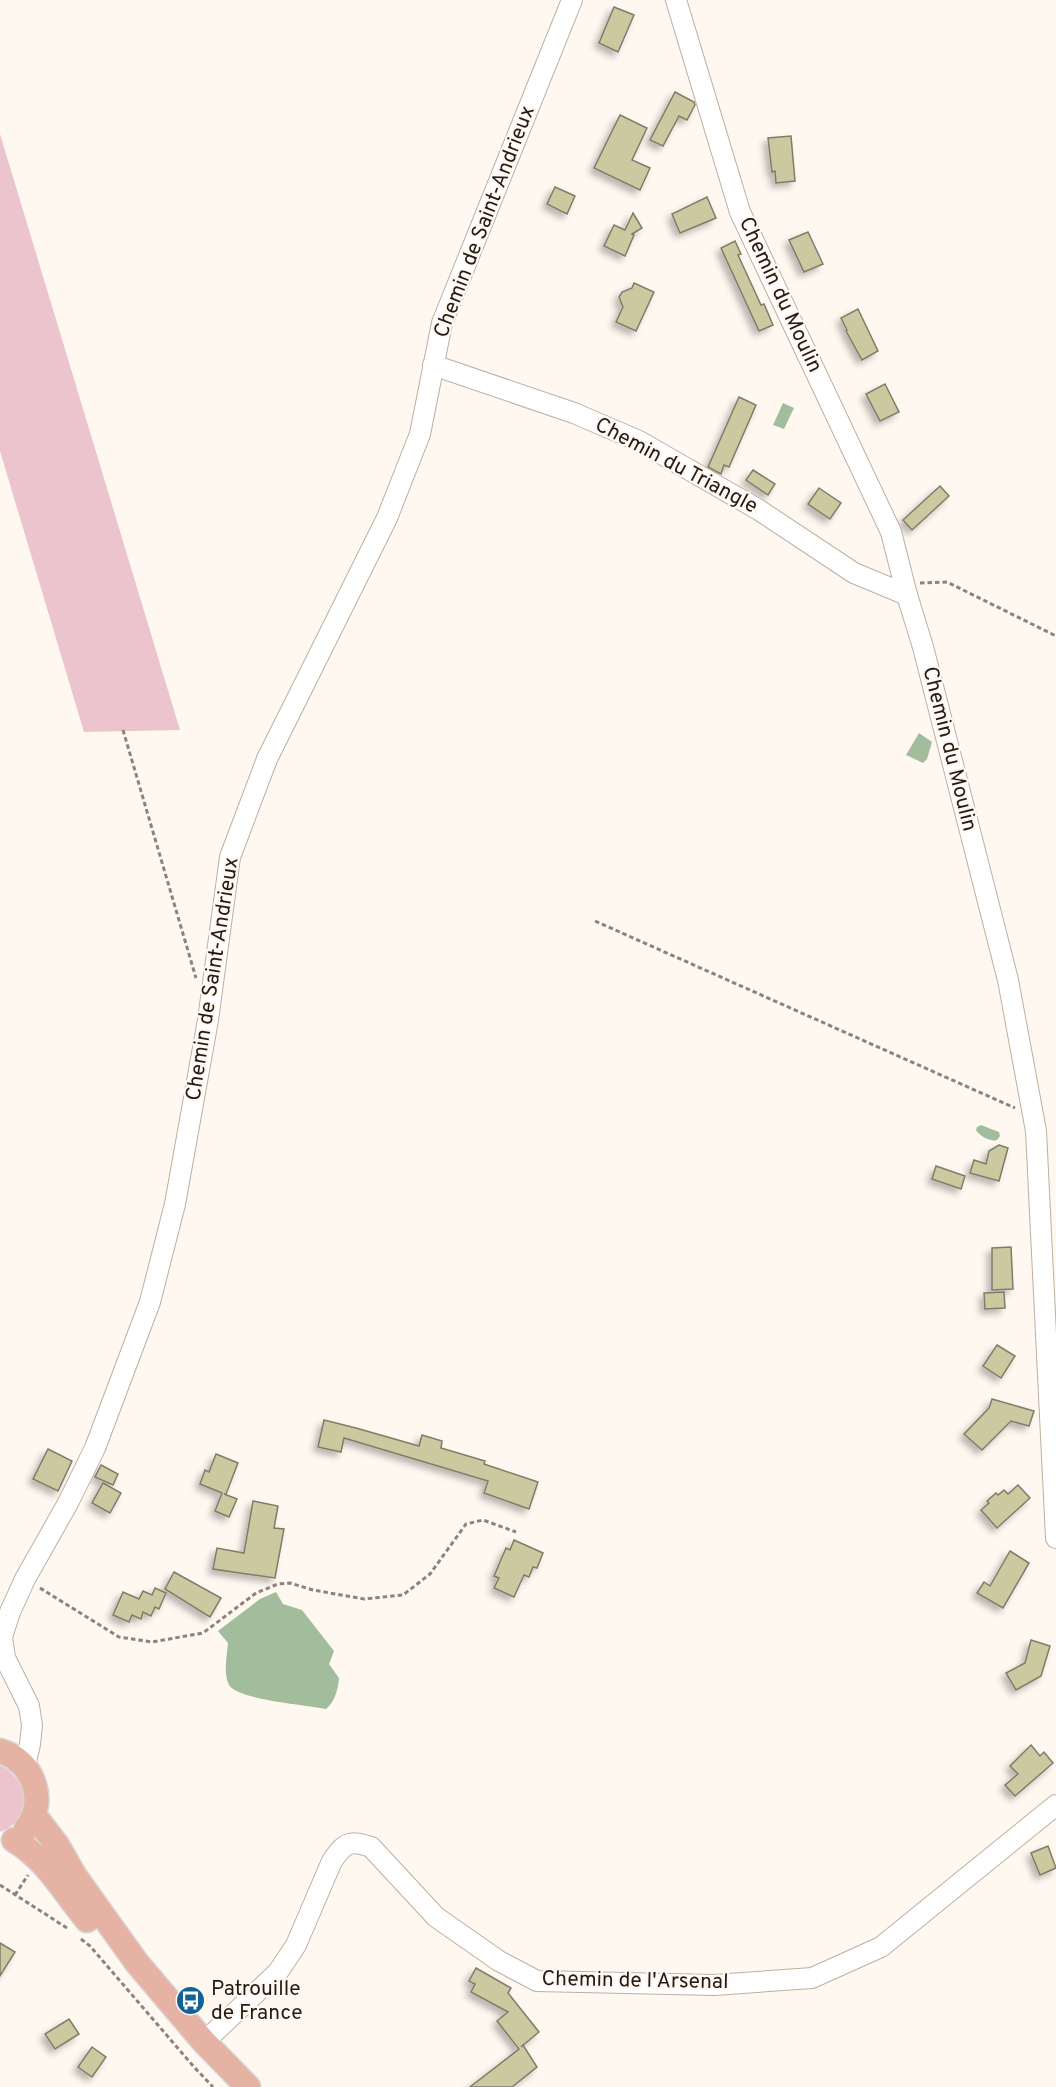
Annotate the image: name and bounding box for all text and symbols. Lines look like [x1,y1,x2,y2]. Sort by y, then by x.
street label: Chemin de Saint-Andrieux [428,102,542,342]
street label: Chemin du Moulin [732,213,828,377]
street label: Chemin du Triangle [590,412,762,520]
street label: Chemin du Moulin [915,664,983,834]
street label: Chemin de Saint-Andrieux [180,855,246,1103]
street label: Chemin de l'Arsenal [541,1966,729,1996]
place label: Patrouille de France [211,1976,302,2027]
bus stop icon: Patrouille de France [174,1985,206,2017]

